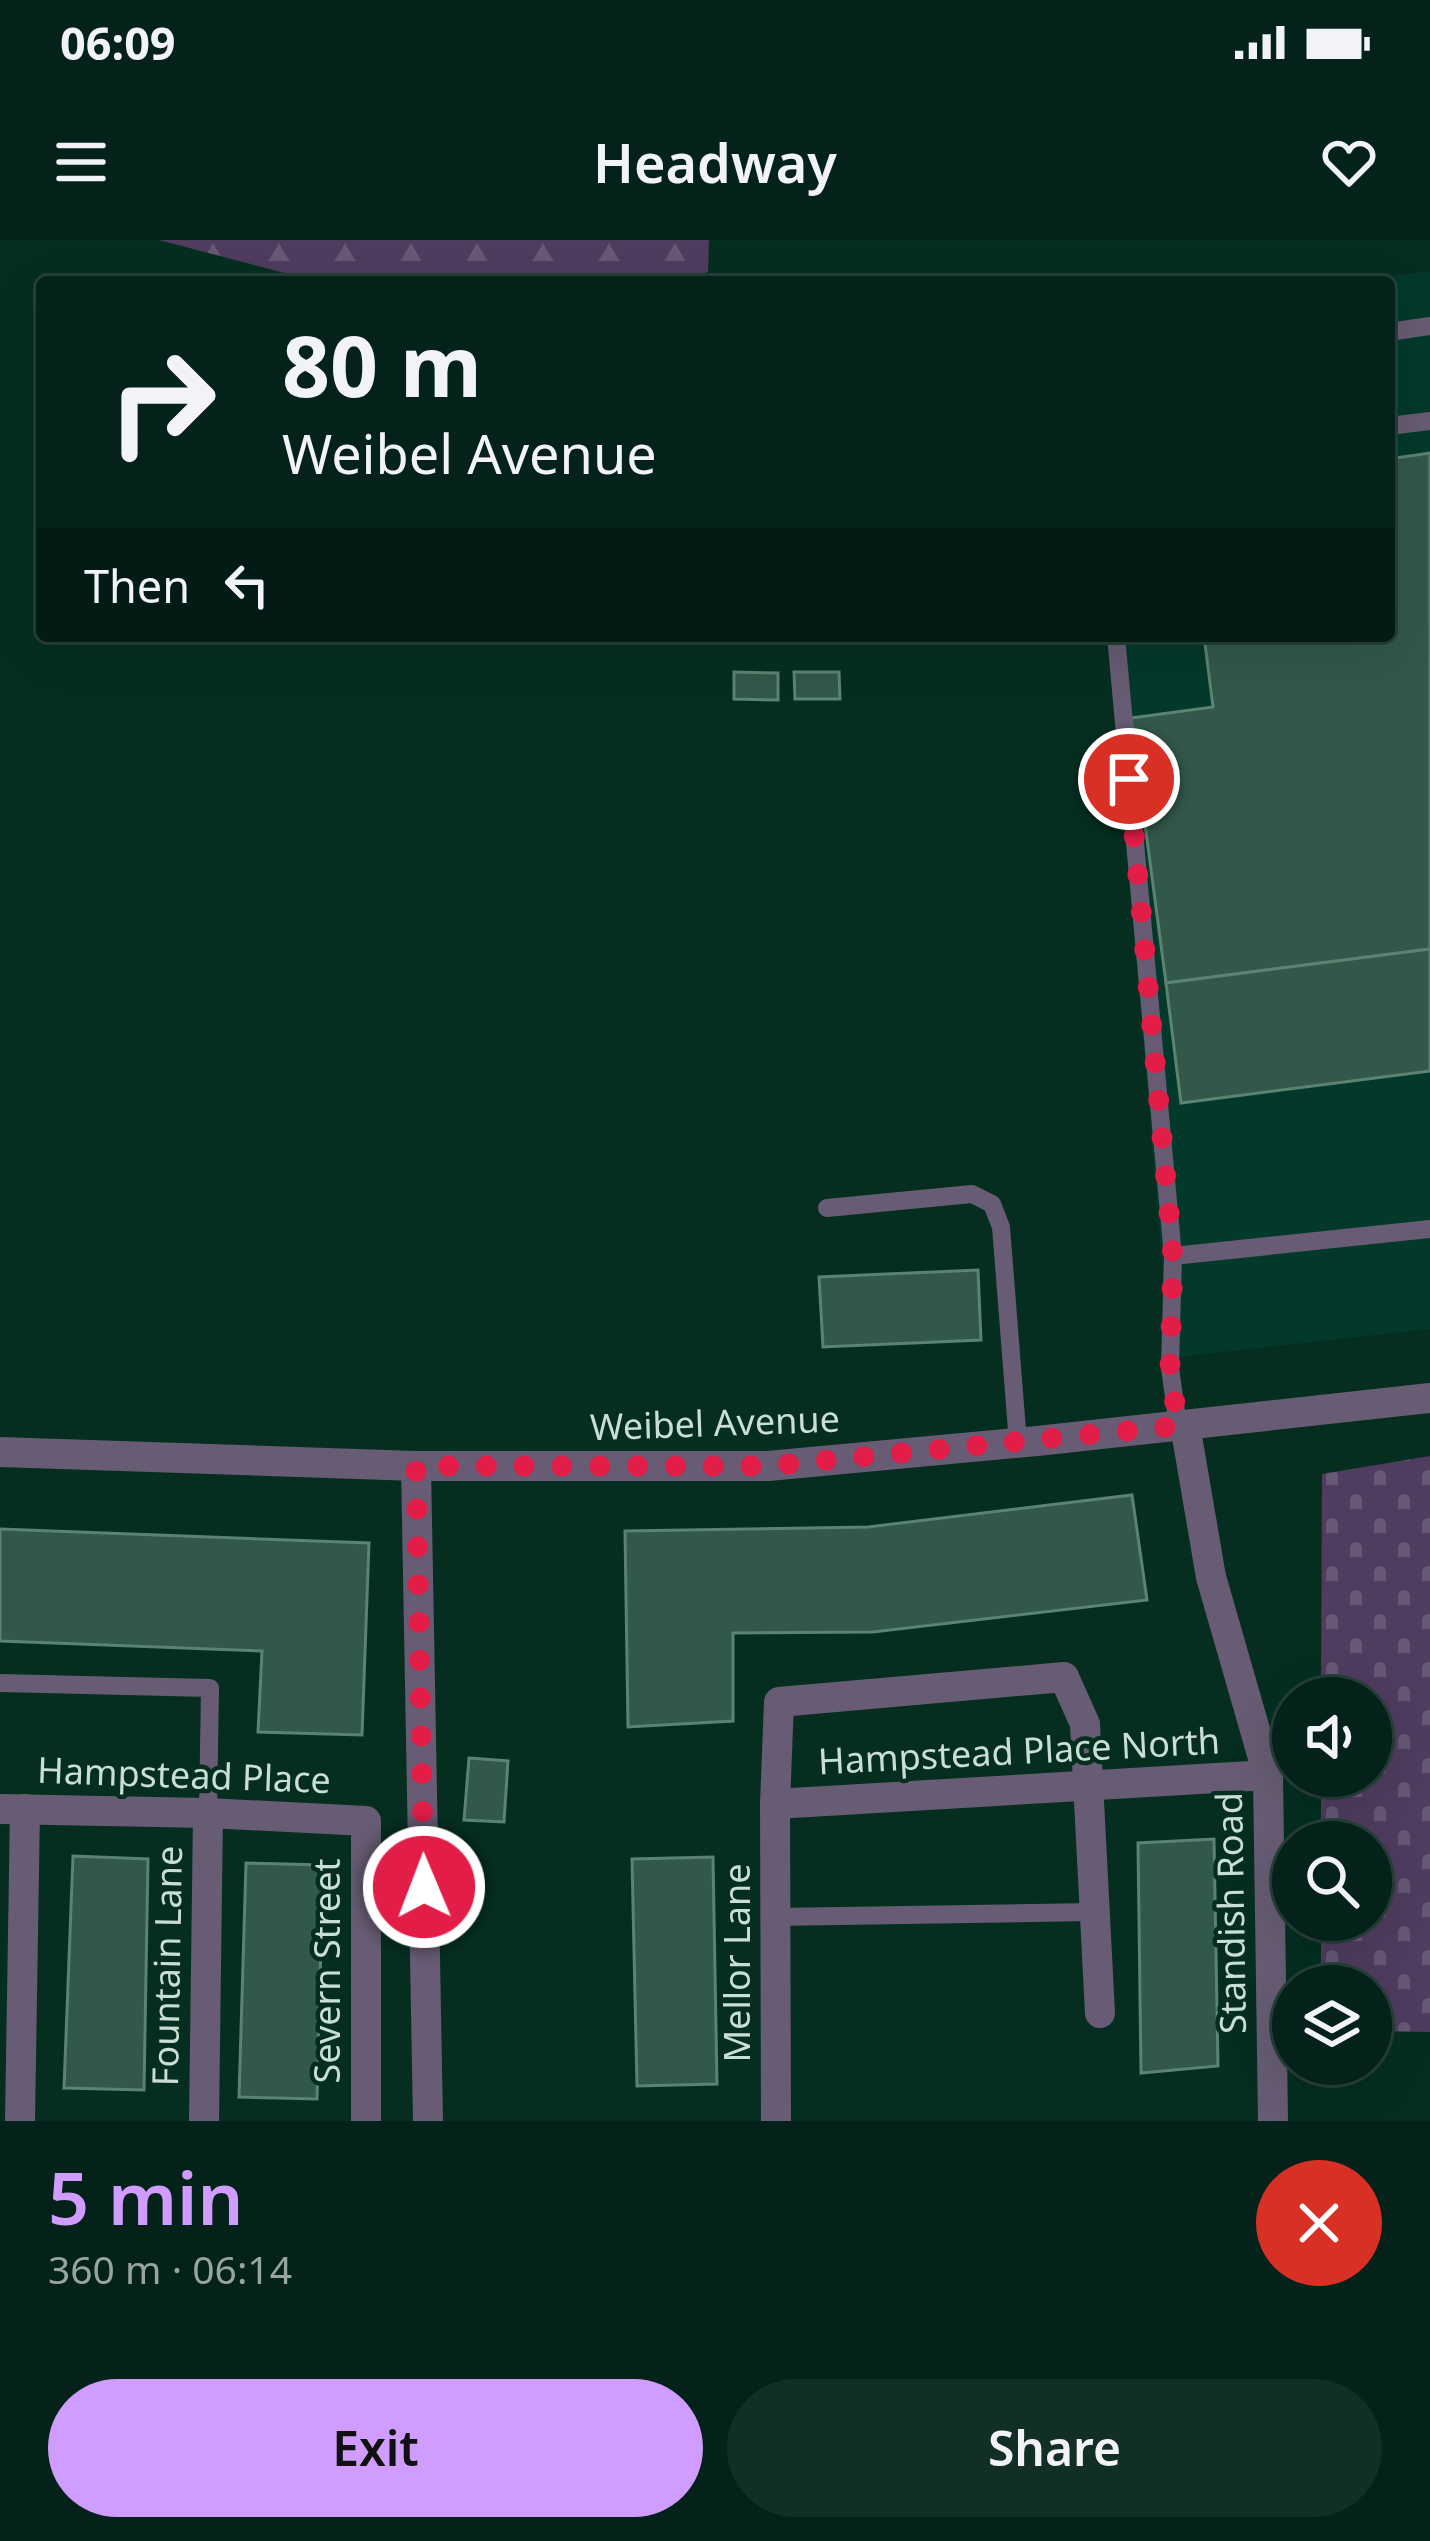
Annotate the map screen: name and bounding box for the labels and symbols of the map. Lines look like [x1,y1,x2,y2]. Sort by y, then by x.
pin [1078,728,1180,830]
street label: Weibel Avenue [589,1394,841,1451]
street label: Hampstead Place North [817,1716,1221,1785]
street label: Hampstead Place [36,1745,332,1804]
street label: Standish Road [1204,1792,1257,2034]
position arrow [361,1824,487,1950]
street label: Fountain Lane [140,1845,193,2087]
street label: Severn Street [302,1859,351,2083]
street label: Mellor Lane [712,1863,761,2063]

